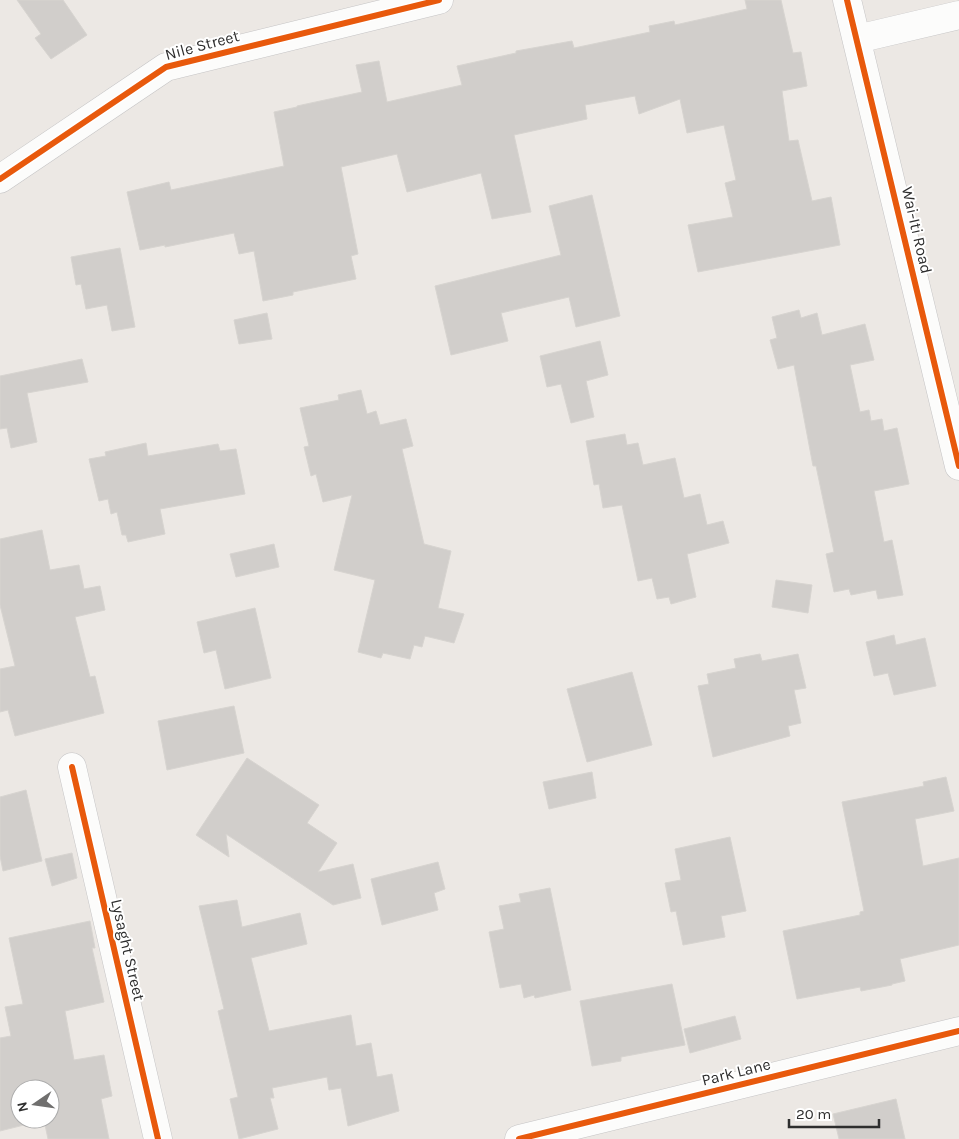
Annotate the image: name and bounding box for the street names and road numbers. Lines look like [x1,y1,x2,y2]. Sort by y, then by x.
street label: Nile Street [163,26,241,64]
street label: Wai-Iti Road [898,185,936,275]
street label: Lysaght Street [107,897,149,1003]
street label: Park Lane [700,1054,772,1090]

